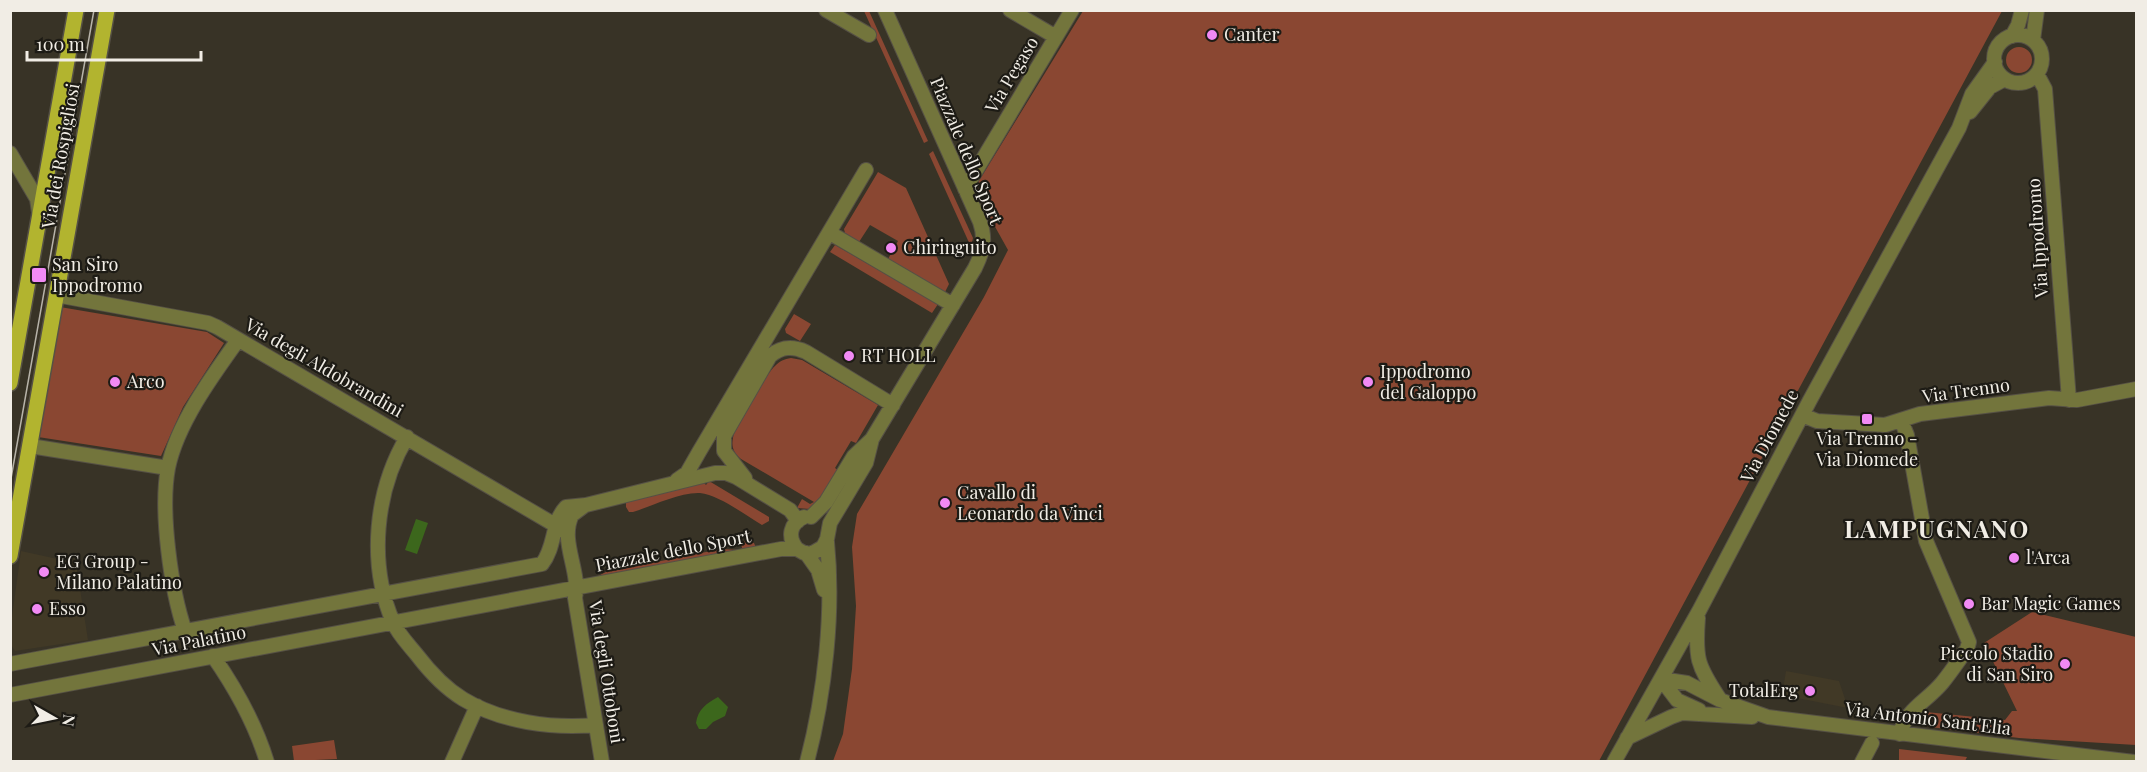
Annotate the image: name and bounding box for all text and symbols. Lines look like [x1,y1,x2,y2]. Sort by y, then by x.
place label: Canter [1224,22,1280,46]
scale bar [27,24,201,62]
marker: Canter [1205,28,1219,42]
text: 100 m [36,32,85,56]
street label: Via Pegaso [978,32,1043,118]
street label: Piazzale dello Sport [925,73,1009,229]
street label: Via dei Rospigliosi [35,81,85,231]
street label: Via Ippodromo [2021,177,2053,300]
place label: Chiringuito [903,235,997,259]
marker: Chiringuito [884,241,898,255]
place label: San Siro Ippodromo [52,252,143,297]
marker: San Siro Ippodromo [30,266,48,284]
street label: Via degli Aldobrandini [240,312,408,422]
place label: RT HOLL [861,343,936,367]
marker: RT HOLL [842,349,856,363]
place label: Ippodromo del Galoppo [1380,359,1476,404]
place label: Arco [126,369,165,393]
street label: Via Trenno [1920,372,2011,408]
marker: Arco [108,375,122,389]
marker: Ippodromo del Galoppo [1361,375,1375,389]
street label: Via Diomede [1734,385,1804,487]
marker: Via Trenno - Via Diomede [1860,412,1874,426]
place label: Via Trenno - Via Diomede [1815,426,1918,471]
place label: Cavallo di Leonardo da Vinci [957,480,1103,525]
marker: Cavallo di Leonardo da Vinci [938,496,952,510]
district label: LAMPUGNANO [1844,512,2030,544]
street label: Piazzale dello Sport [593,523,753,577]
place label: l'Arca [2026,545,2070,569]
place label: EG Group - Milano Palatino [56,549,182,594]
marker: l'Arca [2007,551,2021,565]
marker: EG Group - Milano Palatino [37,565,51,579]
place label: Bar Magic Games [1981,591,2121,615]
place label: Esso [49,596,86,620]
marker: Bar Magic Games [1962,597,1976,611]
street label: Via degli Ottoboni [584,598,630,745]
marker: Esso [30,602,44,616]
street label: Via Palatino [149,619,248,661]
place label: Piccolo Stadio di San Siro [1940,641,2053,686]
marker: Piccolo Stadio di San Siro [2058,657,2072,671]
place label: TotalErg [1729,678,1798,702]
marker: TotalErg [1803,684,1817,698]
north arrow [24,688,84,748]
street label: Via Antonio Sant'Elia [1843,696,2012,740]
text: N [58,713,81,728]

